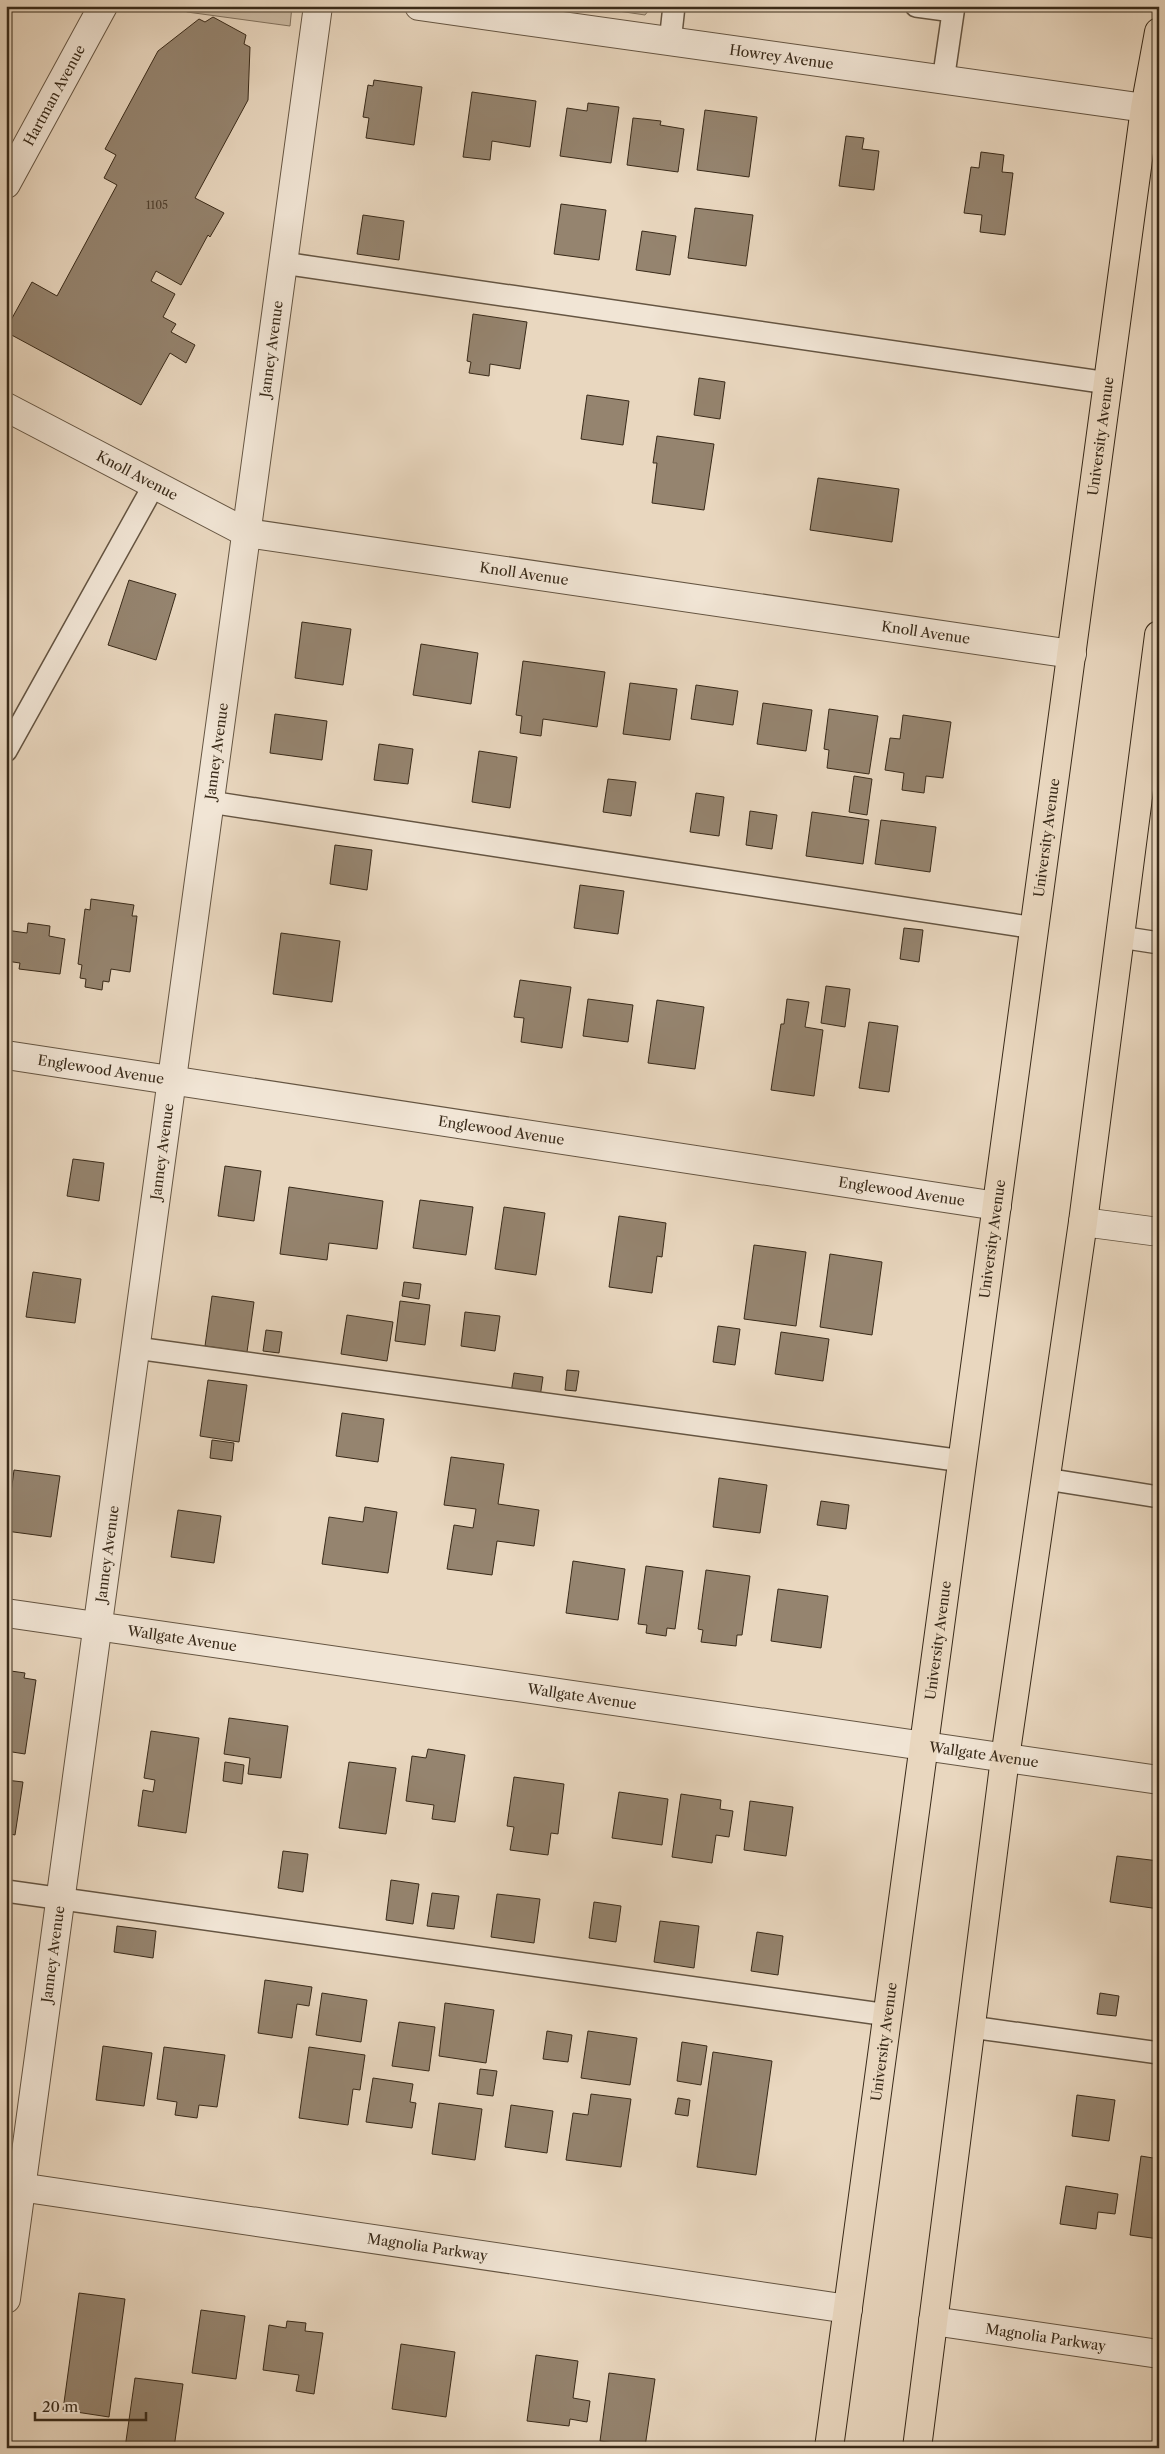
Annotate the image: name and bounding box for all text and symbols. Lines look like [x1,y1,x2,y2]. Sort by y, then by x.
street label: Howrey Avenue [728,41,835,73]
street label: Hartman Avenue [20,42,89,149]
house number: 1105 [146,198,168,212]
street label: Janney Avenue [256,299,287,401]
street label: University Avenue [1084,375,1118,497]
street label: Knoll Avenue [93,447,181,504]
street label: Knoll Avenue [478,558,570,589]
street label: Knoll Avenue [880,617,972,648]
street label: Janney Avenue [201,702,232,803]
street label: University Avenue [1030,777,1063,898]
street label: Englewood Avenue [37,1051,165,1088]
street label: Janney Avenue [146,1102,178,1203]
street label: Englewood Avenue [437,1112,566,1149]
street label: Englewood Avenue [837,1173,966,1210]
street label: University Avenue [975,1178,1009,1300]
street label: Janney Avenue [92,1504,123,1605]
street label: University Avenue [921,1580,955,1701]
street label: Wallgate Avenue [125,1622,238,1655]
street label: Wallgate Avenue [525,1679,638,1713]
street label: Wallgate Avenue [927,1738,1040,1771]
street label: Janney Avenue [37,1904,68,2006]
street label: University Avenue [867,1981,901,2102]
street label: Magnolia Parkway [366,2229,489,2265]
street label: Magnolia Parkway [984,2320,1108,2355]
scale bar [35,2389,146,2421]
text: 20 m [42,2397,78,2416]

